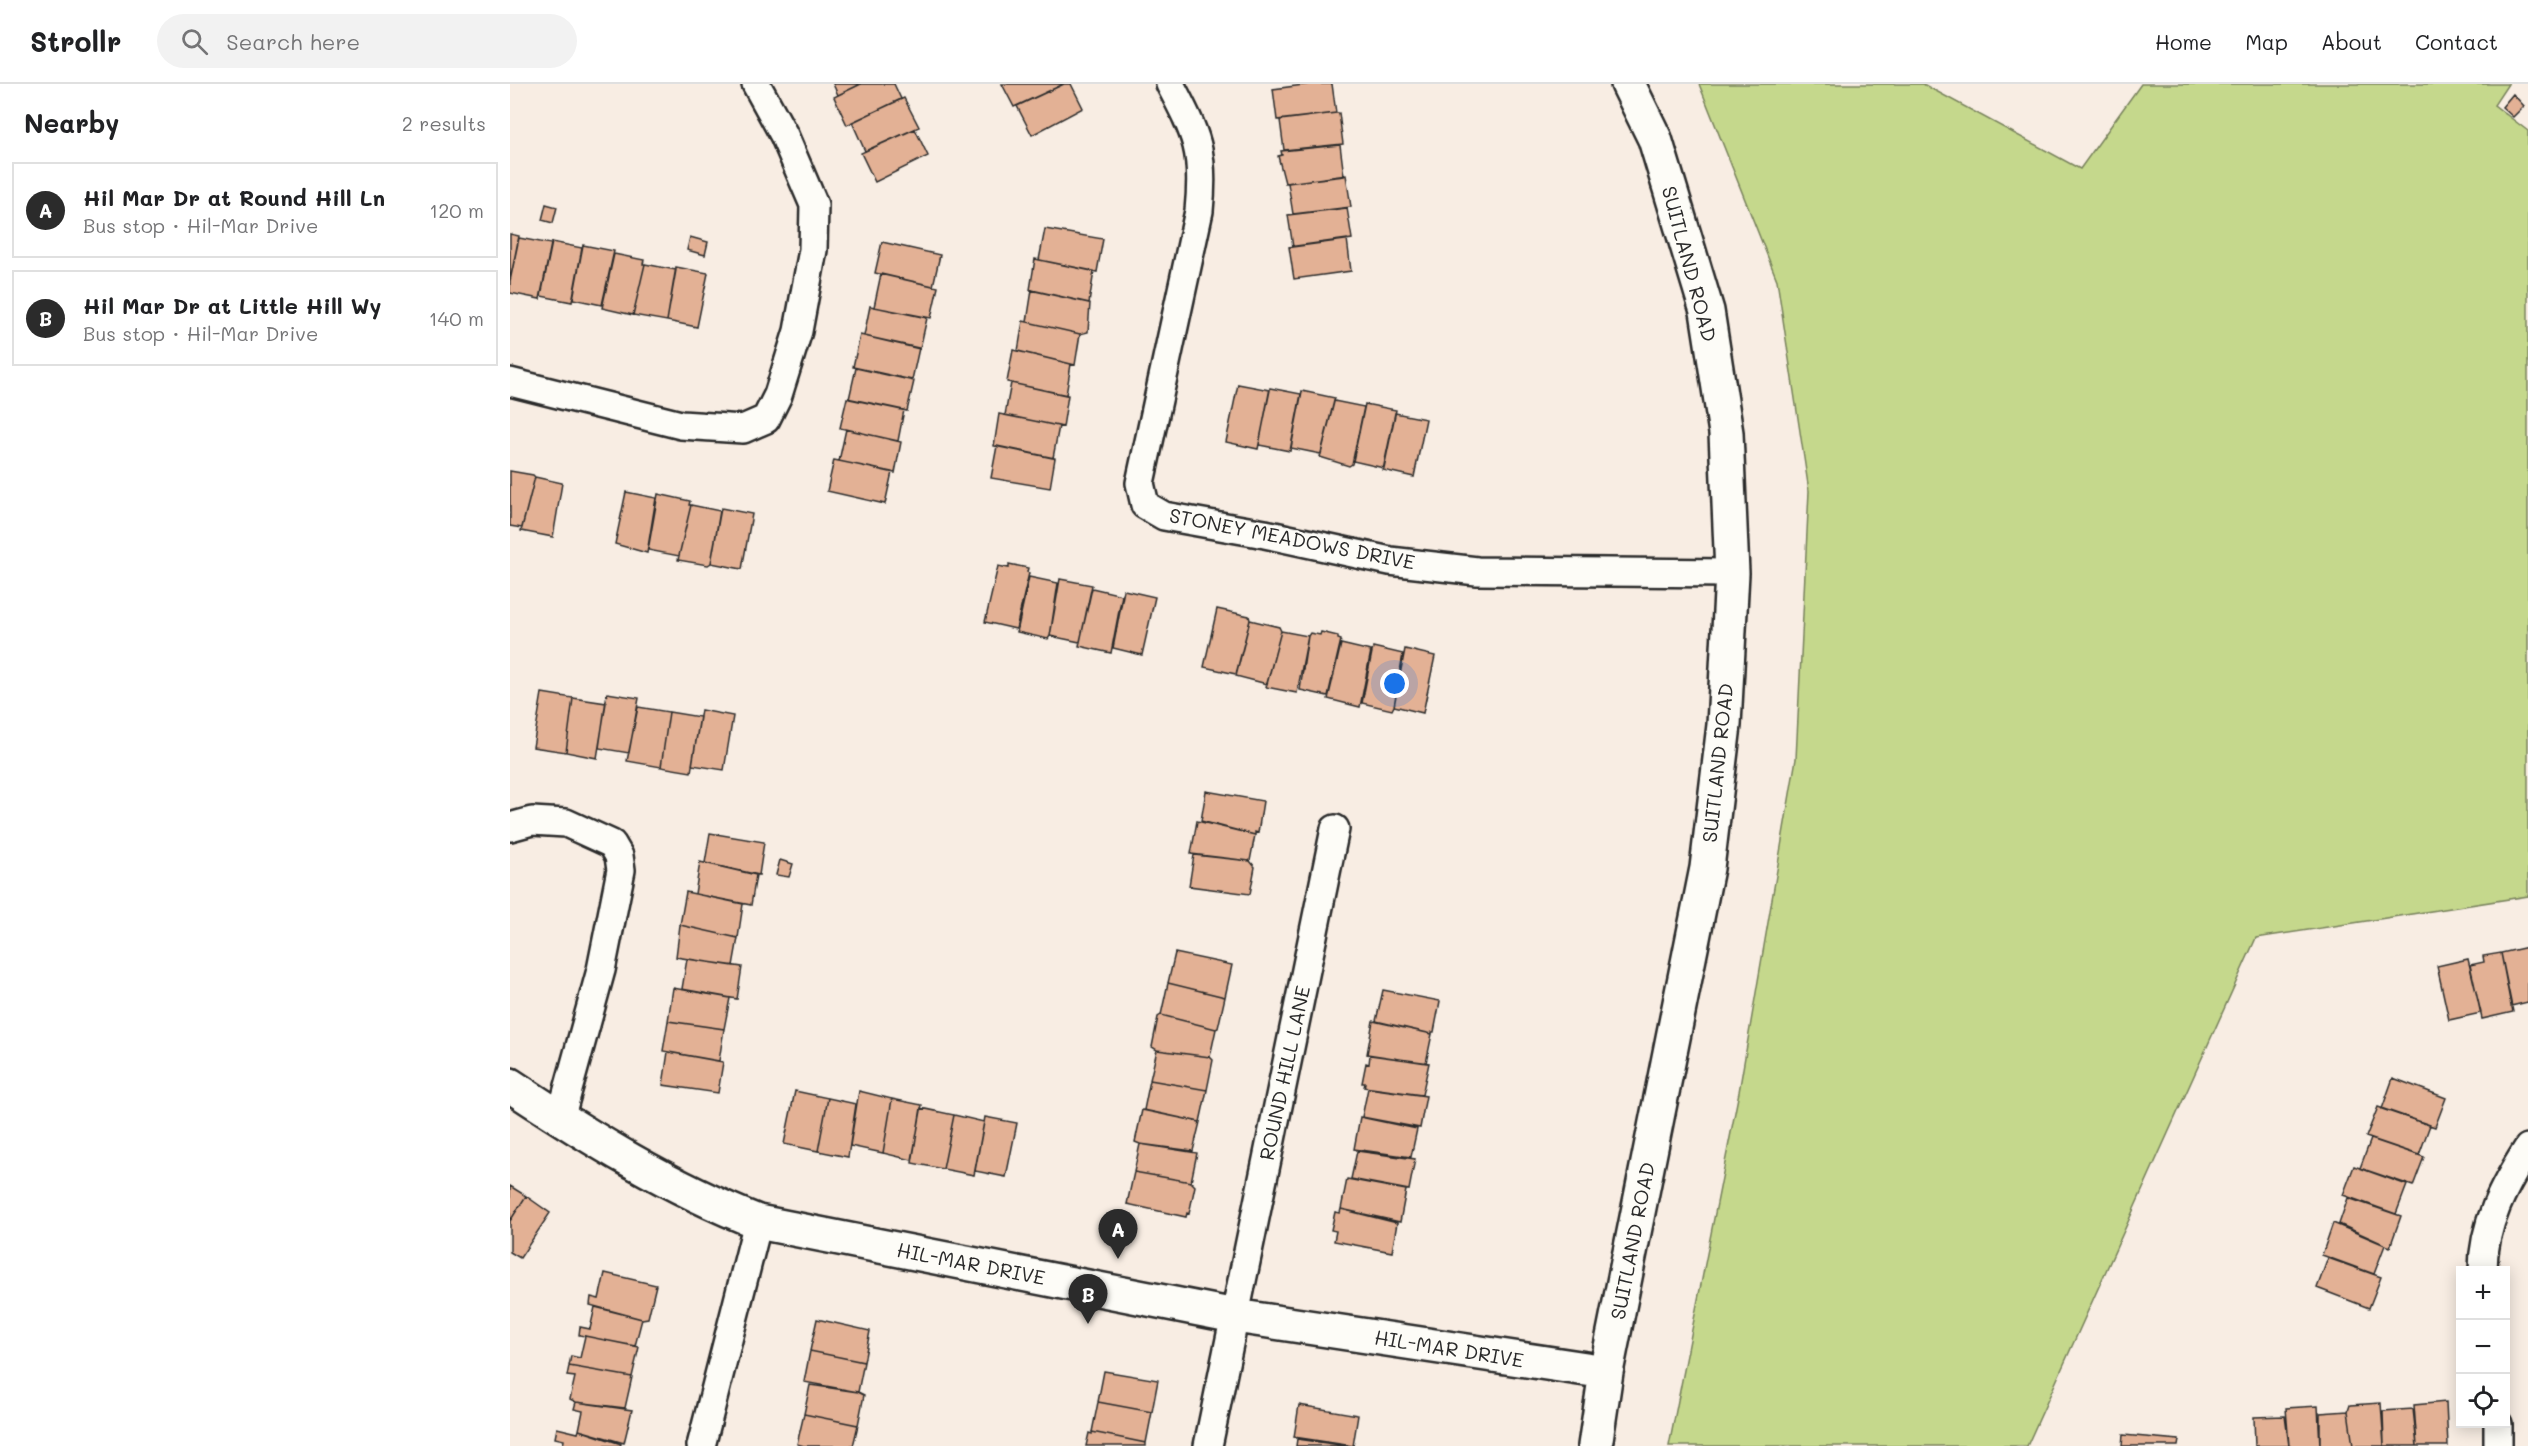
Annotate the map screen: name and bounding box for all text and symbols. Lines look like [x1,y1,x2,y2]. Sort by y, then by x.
search box [157,14,577,68]
text: Strollr [30,23,121,59]
icon: search [178,25,211,58]
text: Search here [226,27,360,56]
text: Home [2155,28,2212,55]
text: Map [2245,28,2288,55]
text: About [2321,28,2382,55]
text: Contact [2415,28,2498,55]
text: Nearby [24,106,119,140]
text: 2 results [402,110,486,136]
text: Hil Mar Dr at Round Hill Ln [83,183,385,212]
street label: SUITLAND ROAD [1657,183,1723,344]
text: A [39,197,52,223]
text: 120 m [429,197,484,223]
text: Bus stop · Hil-Mar Drive [83,212,318,238]
text: Hil Mar Dr at Little Hill Wy [83,291,381,320]
text: B [39,305,52,331]
text: 140 m [429,305,484,331]
text: Bus stop · Hil-Mar Drive [83,320,318,346]
street label: STONEY MEADOWS DRIVE [1167,501,1417,575]
your location [1380,669,1409,698]
street label: SUITLAND ROAD [1696,682,1738,844]
street label: ROUND HILL LANE [1253,983,1315,1163]
street label: SUITLAND ROAD [1604,1160,1660,1322]
pin: A [1098,1210,1138,1259]
street label: HIL-MAR DRIVE [895,1236,1048,1290]
map controls [2456,1266,2510,1428]
button: + [2456,1266,2510,1320]
pin: B [1068,1274,1108,1324]
button: − [2456,1320,2510,1374]
street label: HIL-MAR DRIVE [1373,1323,1526,1373]
button: locate [2456,1374,2510,1428]

